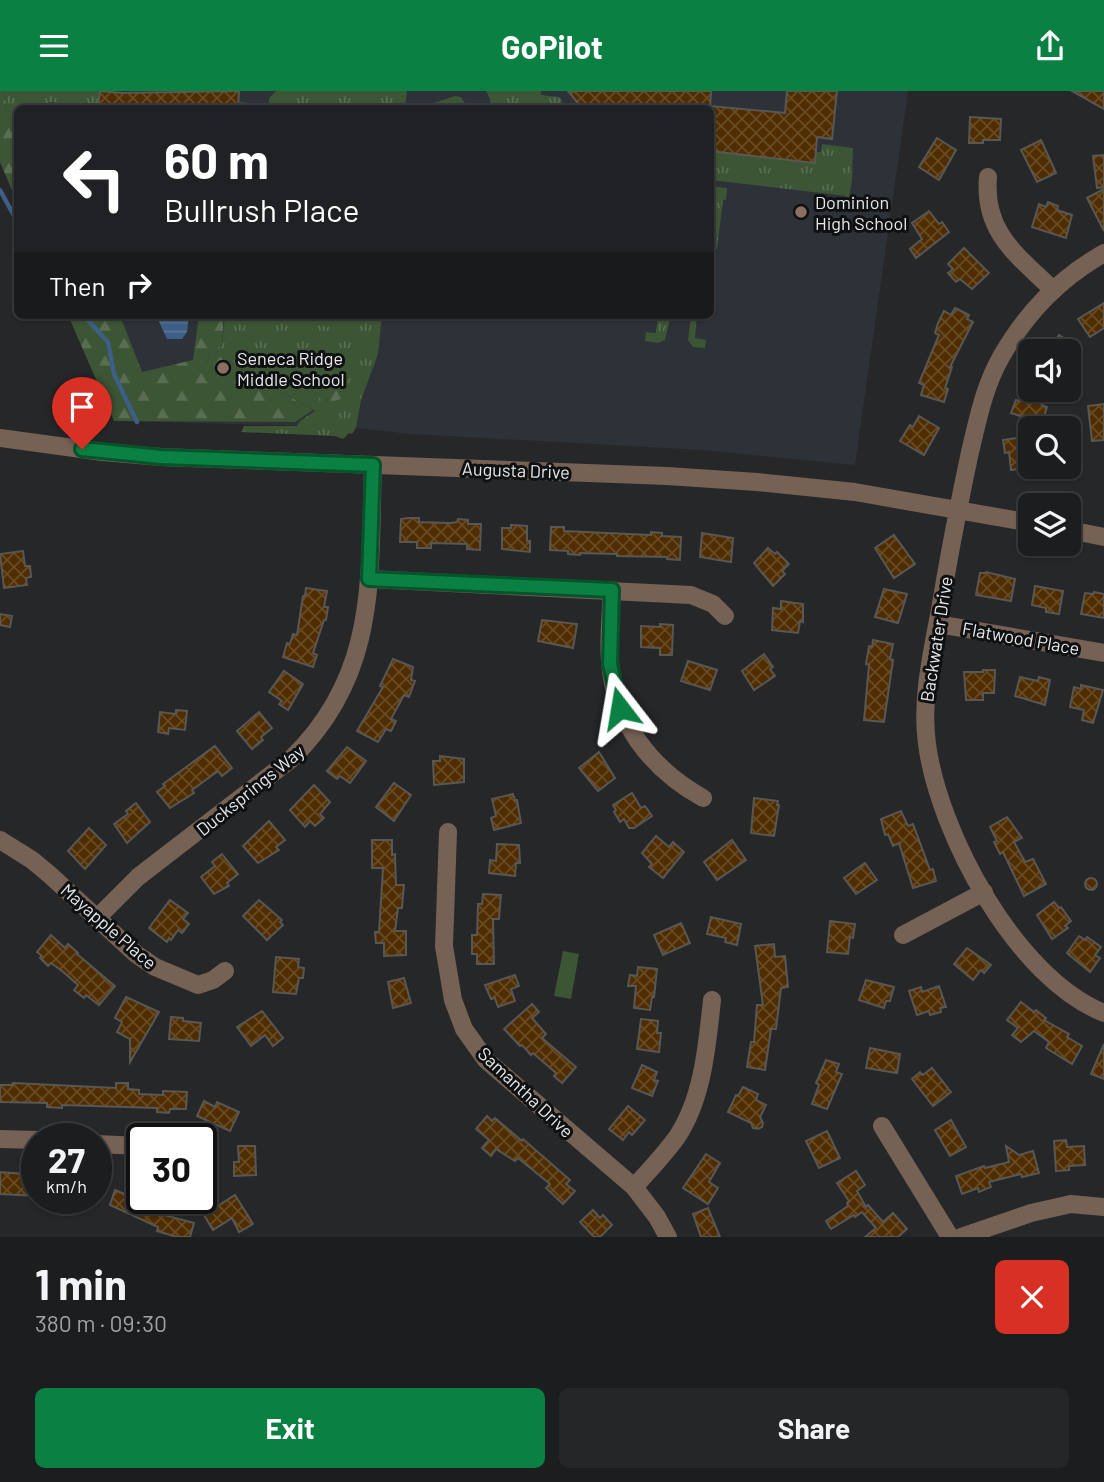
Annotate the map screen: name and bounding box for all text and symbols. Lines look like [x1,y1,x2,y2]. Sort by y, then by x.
icon: menu [35,27,73,65]
text: GoPilot [501,27,603,65]
icon: share [1031,27,1069,65]
text: 60 m [164,130,269,189]
icon: left [49,133,140,224]
text: Bullrush Place [164,190,360,228]
place label: Dominion High School [815,191,908,234]
marker: Dominion High School [793,204,809,220]
icon: right [120,266,158,304]
text: Then [49,270,106,301]
map controls [1018,339,1081,556]
button: sound [1018,339,1081,402]
place label: Seneca Ridge Middle School [237,347,345,390]
marker: Seneca Ridge Middle School [215,360,231,376]
pin [52,377,112,449]
icon: arrive [63,388,101,426]
button: search [1018,416,1081,479]
street label: Augusta Drive [462,457,570,483]
button: layers [1018,493,1081,556]
street label: Backwater Drive [915,575,957,703]
street label: Flatwood Place [961,617,1081,659]
position arrow [583,671,657,745]
street label: Ducksprings Way [192,740,308,840]
street label: Mayapple Place [57,879,161,973]
street label: Samantha Drive [474,1042,578,1142]
speed limit sign: 30 [126,1123,217,1214]
text: 27 [48,1138,85,1180]
text: km/h [46,1175,87,1197]
text: 1 min [35,1258,127,1308]
button: close [995,1260,1069,1334]
text: 380 m · 09:30 [35,1309,167,1337]
button: Exit [35,1388,545,1468]
button: Share [559,1388,1069,1468]

